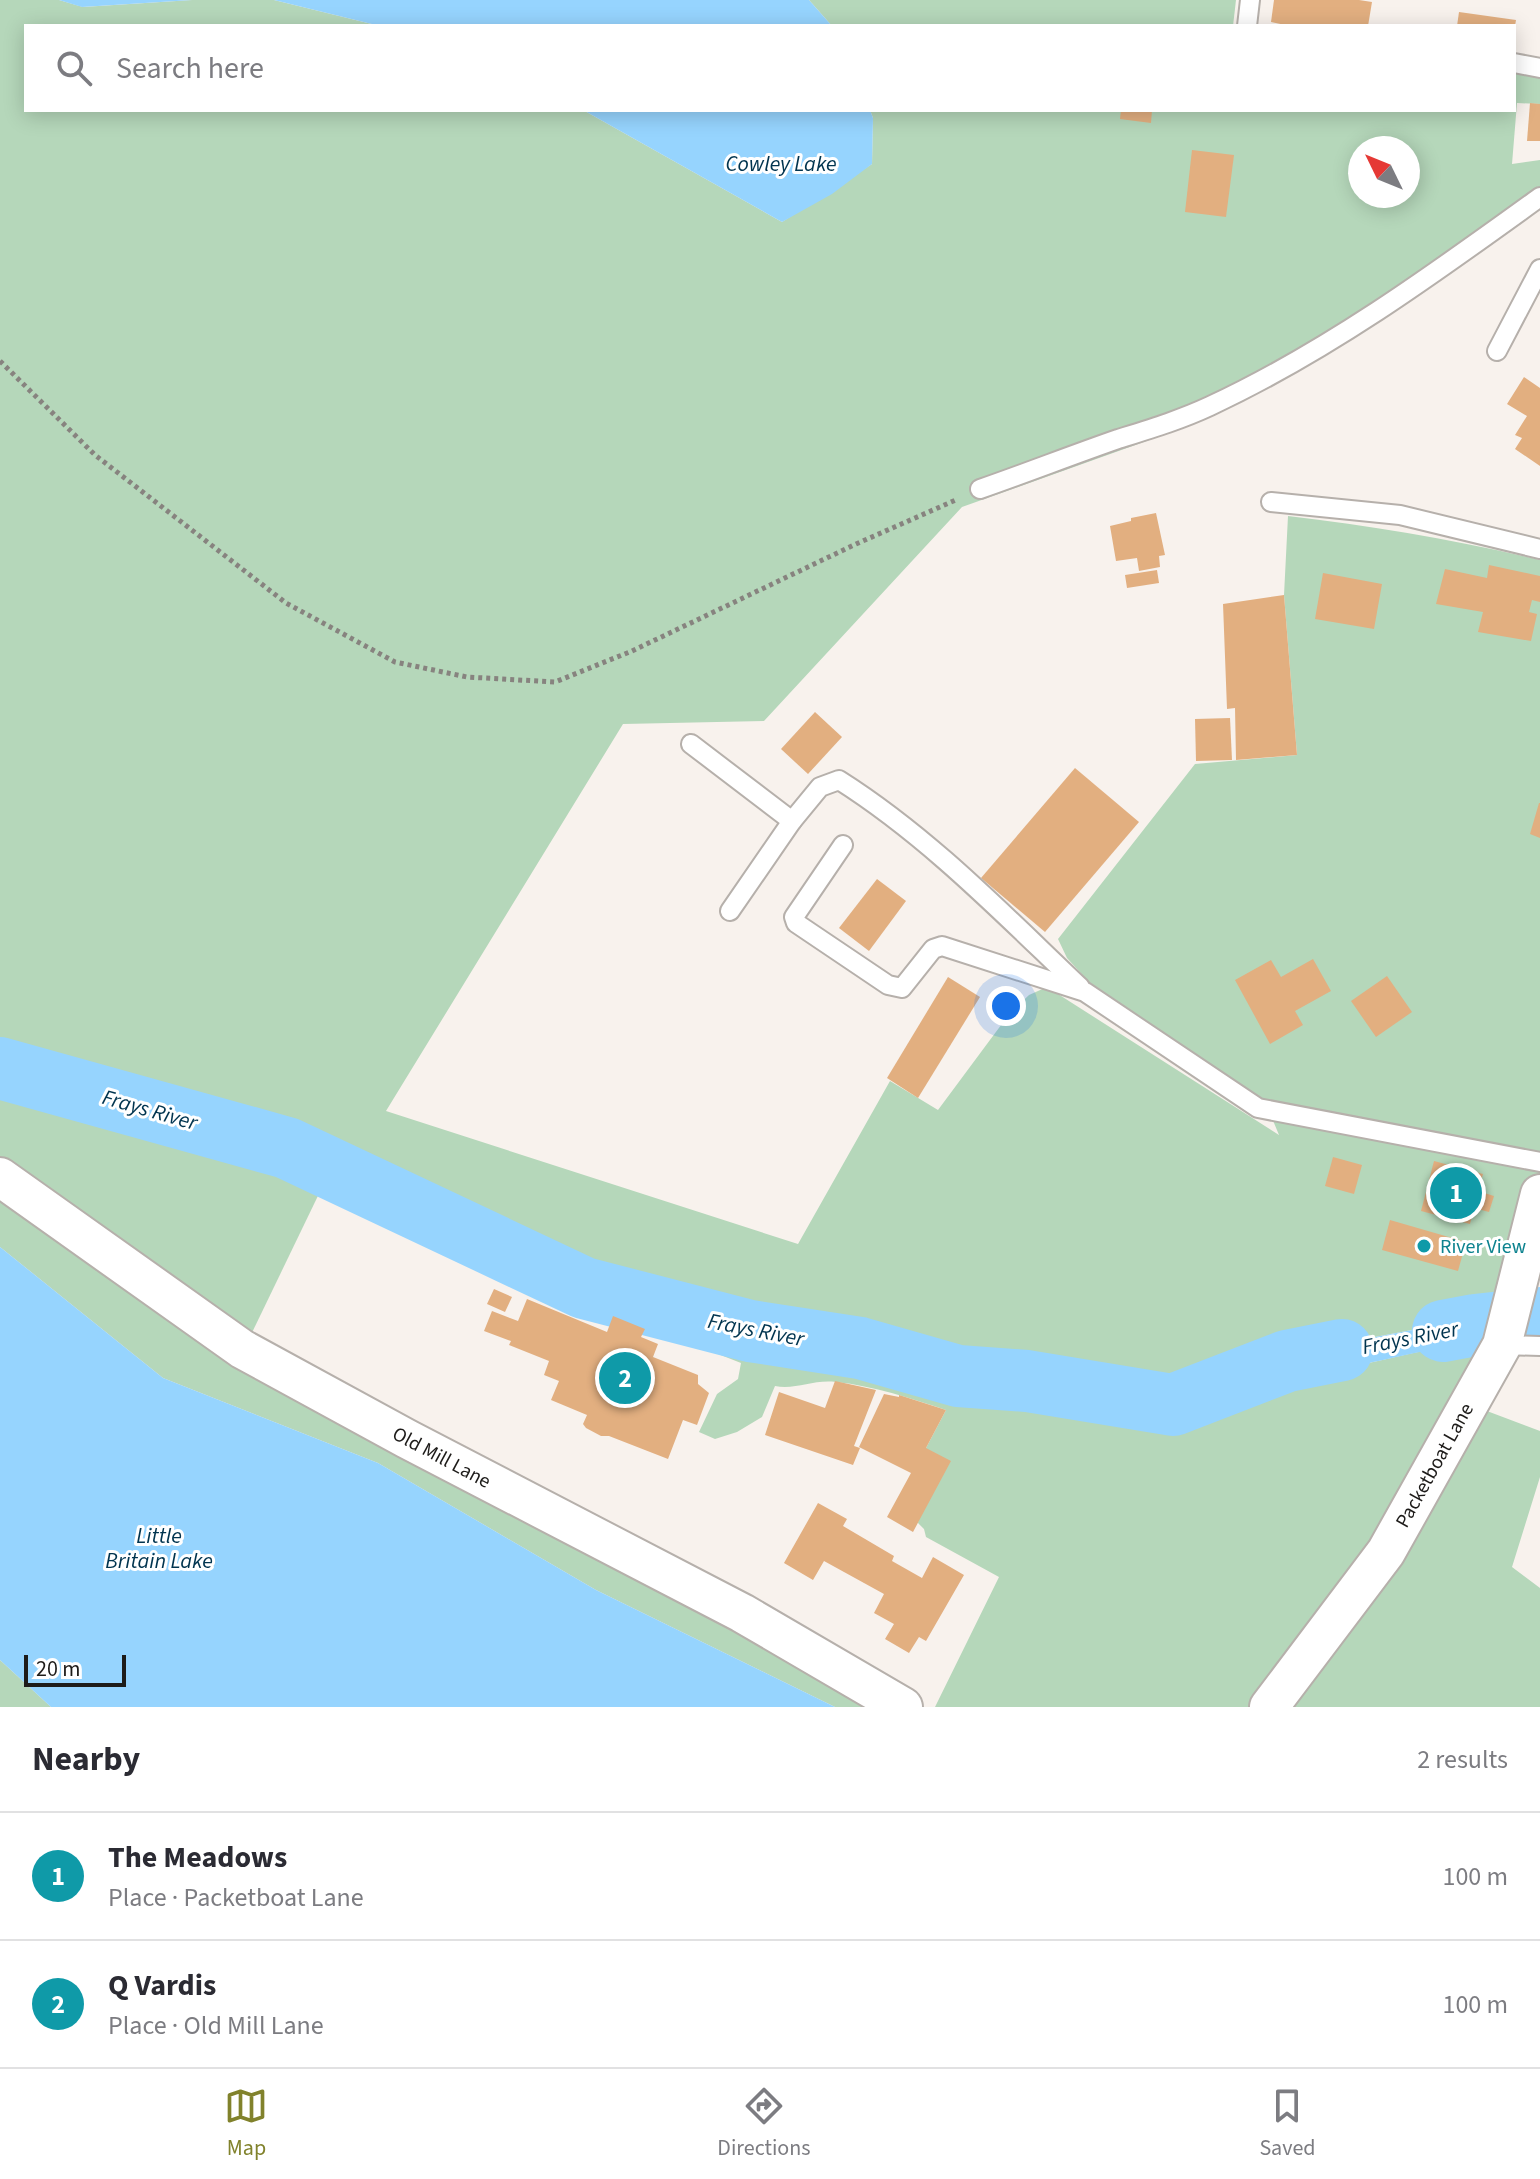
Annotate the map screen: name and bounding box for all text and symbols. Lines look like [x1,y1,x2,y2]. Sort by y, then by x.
search box [24,24,1516,112]
icon: search [52,46,96,90]
text: Search here [116,47,264,90]
north arrow [1348,136,1420,208]
water label: Cowley Lake [725,148,837,180]
your location [986,986,1026,1026]
water label: Frays River [98,1081,202,1139]
pin: 1 [1430,1163,1482,1223]
place label: River View [1440,1233,1526,1261]
marker: River View [1415,1237,1433,1255]
water label: Frays River [705,1305,808,1355]
water label: Frays River [1359,1313,1463,1363]
pin: 2 [599,1348,651,1408]
street label: Packetboat Lane [1389,1398,1481,1533]
street label: Old Mill Lane [387,1420,496,1496]
water label: Little Britain Lake [105,1520,213,1577]
scale bar [24,1651,126,1687]
text: 20 m [36,1653,81,1685]
text: Nearby [32,1735,140,1784]
text: 2 results [1417,1741,1508,1778]
text: The Meadows [108,1836,287,1879]
text: 1 [51,1858,65,1895]
text: 100 m [1442,1858,1508,1895]
text: Place · Packetboat Lane [108,1879,364,1916]
text: Q Vardis [108,1964,216,2007]
text: 2 [51,1986,65,2023]
text: 100 m [1442,1986,1508,2023]
text: Place · Old Mill Lane [108,2007,324,2044]
tab: Map [224,2084,268,2164]
tab: Directions [717,2084,810,2164]
tab: Saved [1259,2084,1316,2164]

